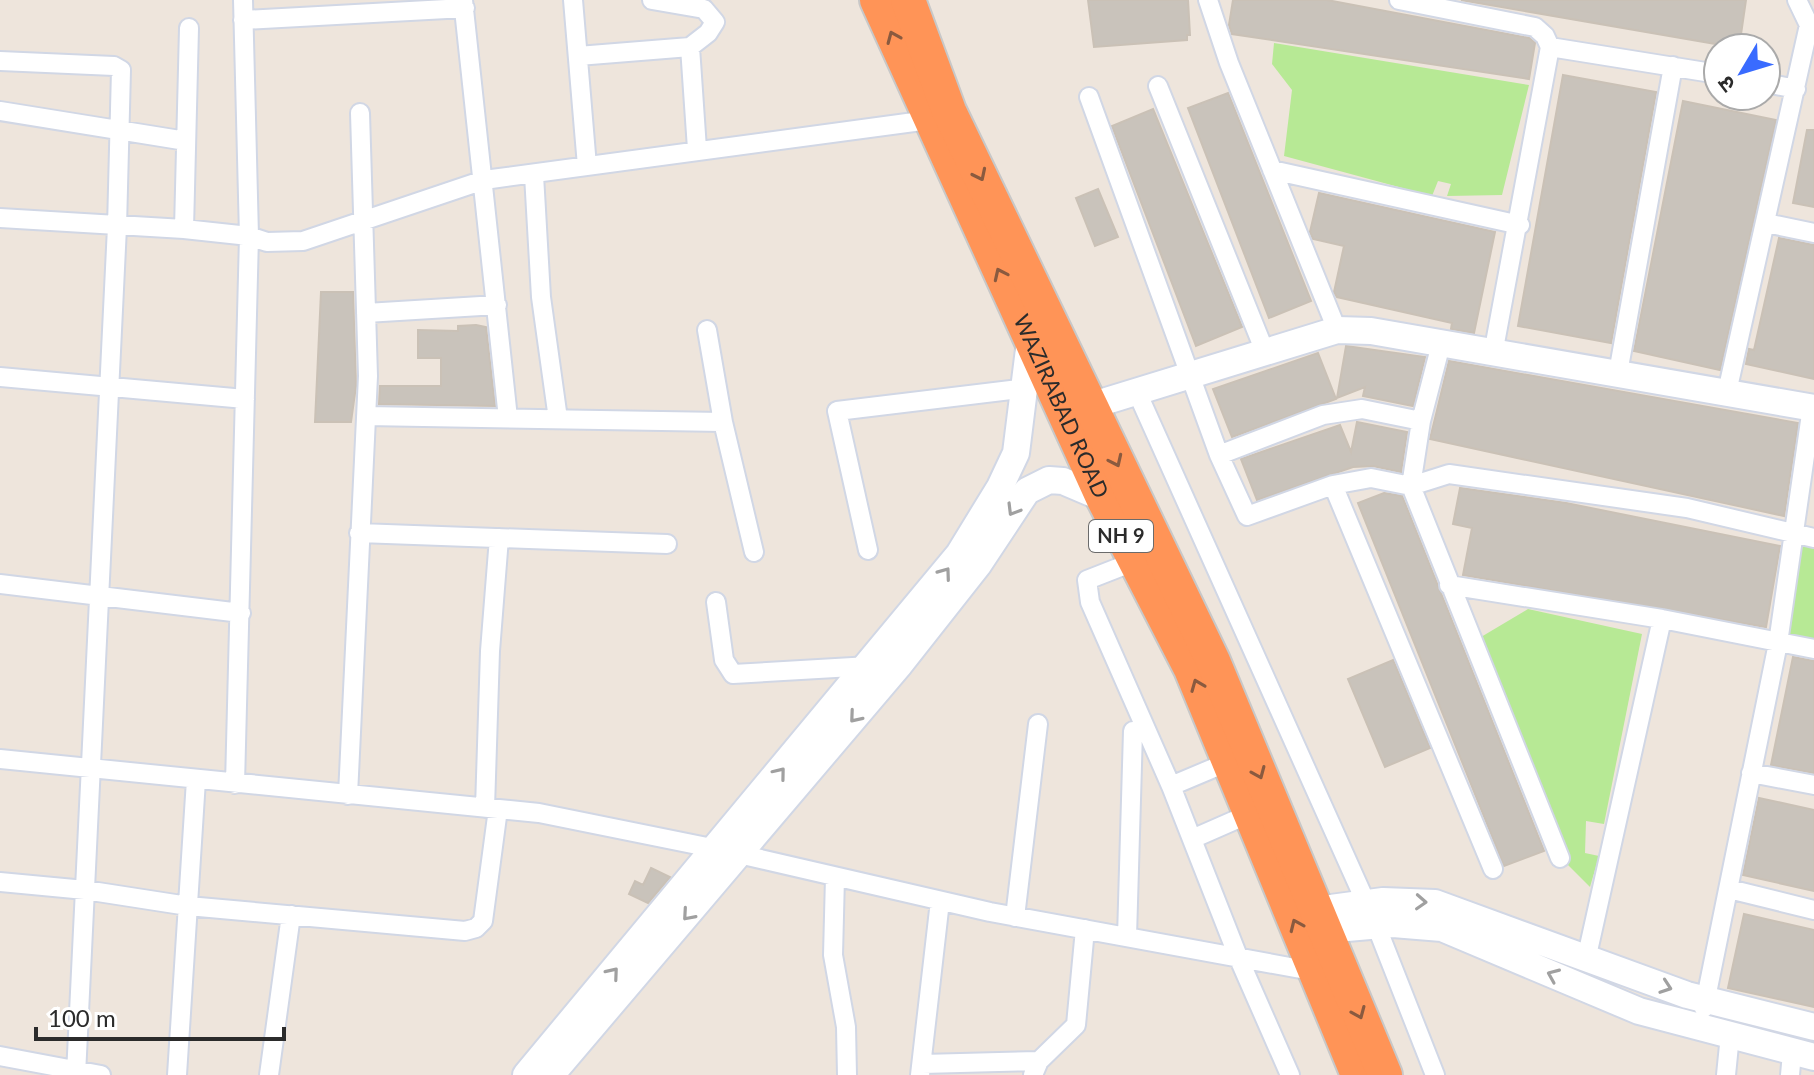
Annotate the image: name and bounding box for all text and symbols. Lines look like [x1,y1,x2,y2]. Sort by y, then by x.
one-way arrow [886,31,902,45]
north arrow [1702,32,1782,112]
text: उ [1711,70,1740,98]
one-way arrow [970,167,986,182]
one-way arrow [994,268,1010,282]
street label: WAZIRABAD ROAD [1008,310,1115,502]
one-way arrow [1106,452,1122,467]
one-way arrow [1007,501,1023,516]
road number: NH 9 [1089,520,1153,552]
one-way arrow [936,567,950,582]
one-way arrow [1190,679,1207,693]
one-way arrow [850,707,865,722]
one-way arrow [1250,765,1266,779]
one-way arrow [770,768,785,783]
one-way arrow [1416,894,1428,911]
one-way arrow [683,906,698,921]
one-way arrow [1290,919,1306,933]
one-way arrow [603,967,618,982]
one-way arrow [1547,968,1562,984]
one-way arrow [1659,978,1673,994]
scale bar [36,991,284,1041]
text: 100 m [48,1003,116,1032]
one-way arrow [1349,1005,1365,1020]

